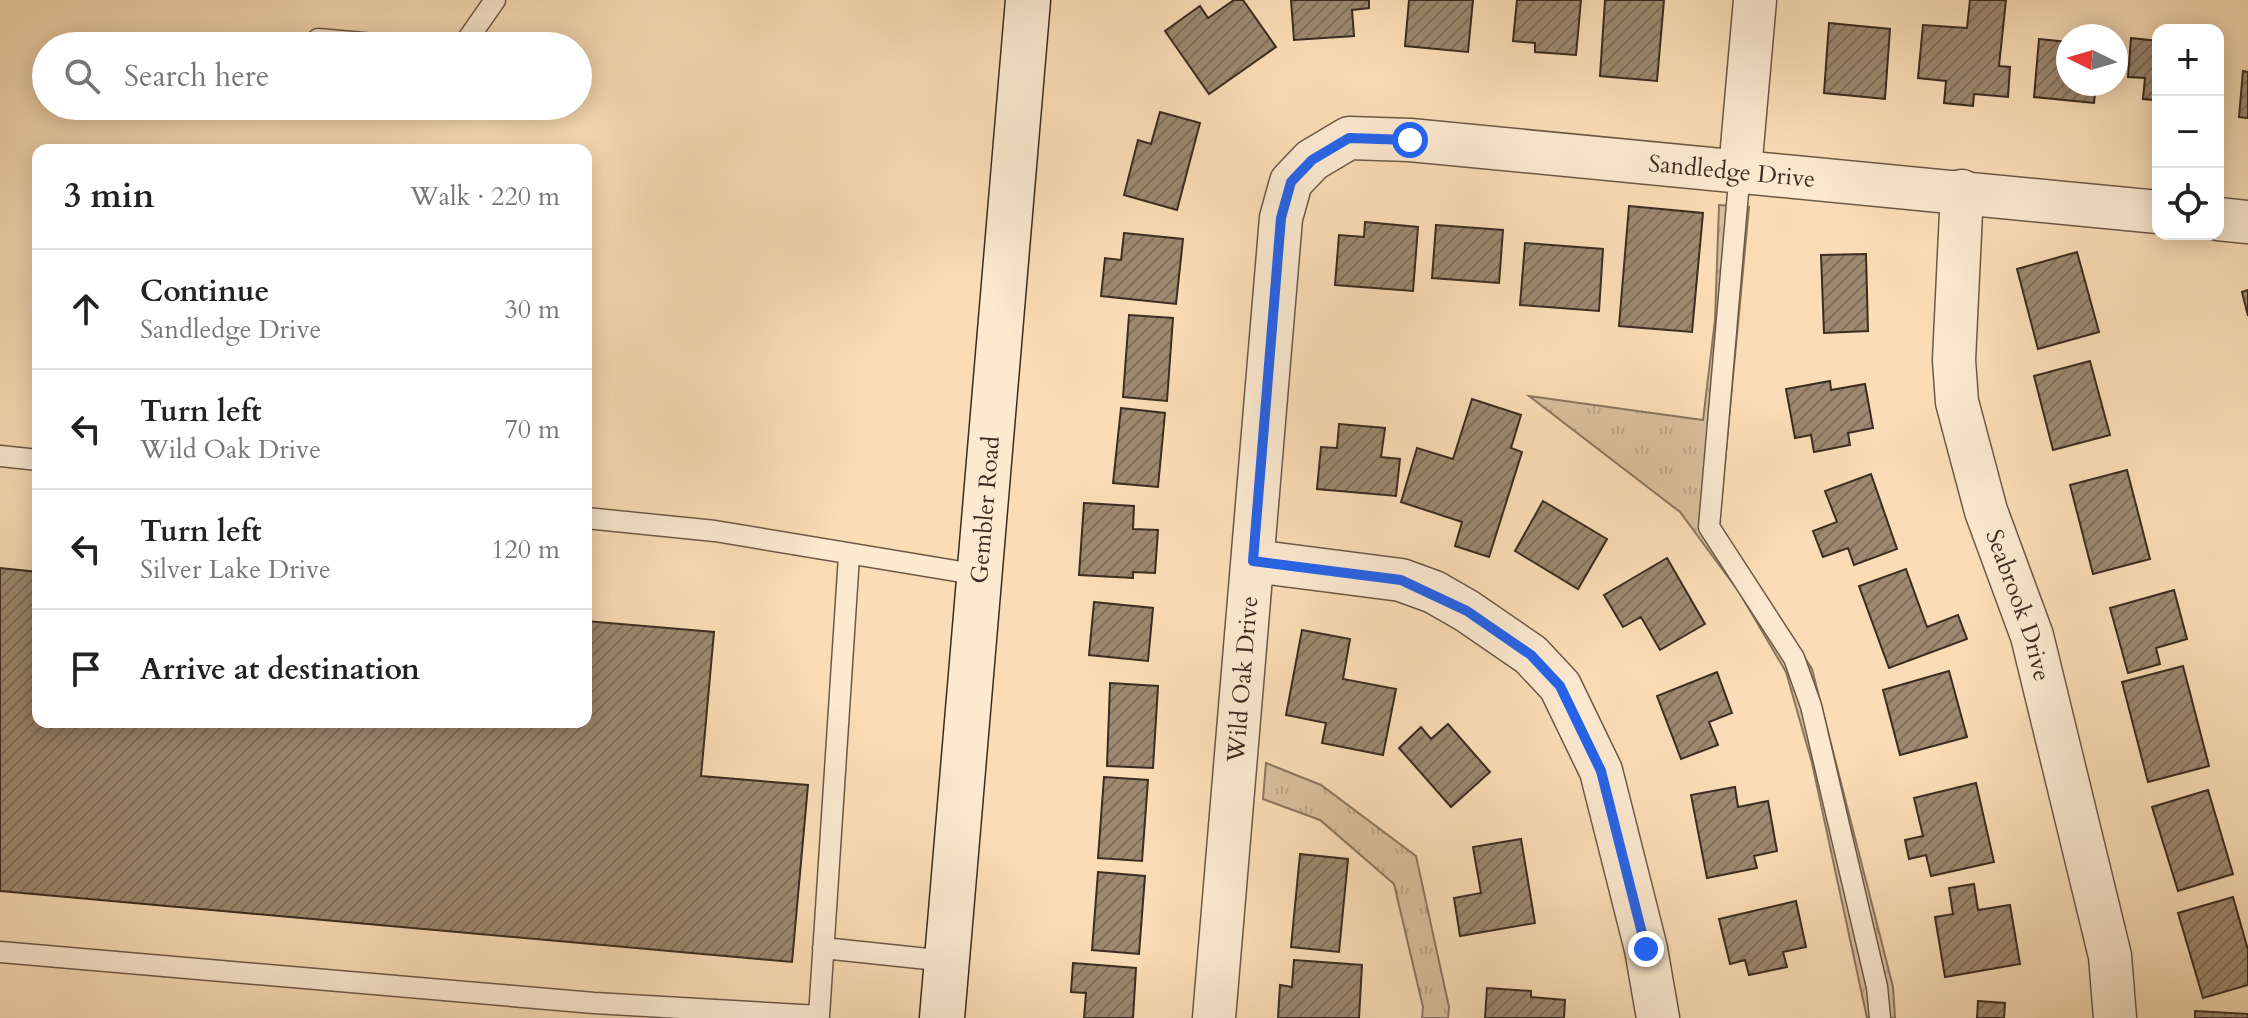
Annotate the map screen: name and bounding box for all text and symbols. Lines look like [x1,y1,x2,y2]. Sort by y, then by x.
north arrow [2056,24,2128,96]
map controls [2152,24,2224,240]
button: + [2152,24,2224,96]
search box [32,32,592,120]
icon: search [60,54,104,98]
text: Search here [124,56,269,97]
button: − [2152,96,2224,168]
route start [1392,122,1428,158]
street label: Sandledge Drive [1647,147,1817,196]
button: locate [2152,168,2224,240]
text: 3 min [64,173,155,219]
text: Walk · 220 m [410,179,560,214]
text: Continue [140,271,269,312]
icon: ahead [64,287,108,331]
text: 30 m [504,292,560,327]
text: Sandledge Drive [140,312,321,347]
text: Turn left [140,391,262,432]
icon: left [64,407,108,451]
text: 70 m [504,412,560,447]
text: Wild Oak Drive [140,432,321,467]
street label: Gembler Road [963,434,1008,585]
text: Turn left [140,511,262,552]
street label: Seabrook Drive [1977,525,2058,685]
icon: left [64,527,108,571]
text: 120 m [491,532,560,567]
text: Silver Lake Drive [140,552,331,587]
street label: Wild Oak Drive [1219,595,1266,765]
icon: arrive [64,647,108,691]
text: Arrive at destination [140,649,420,690]
route end [1628,931,1664,967]

